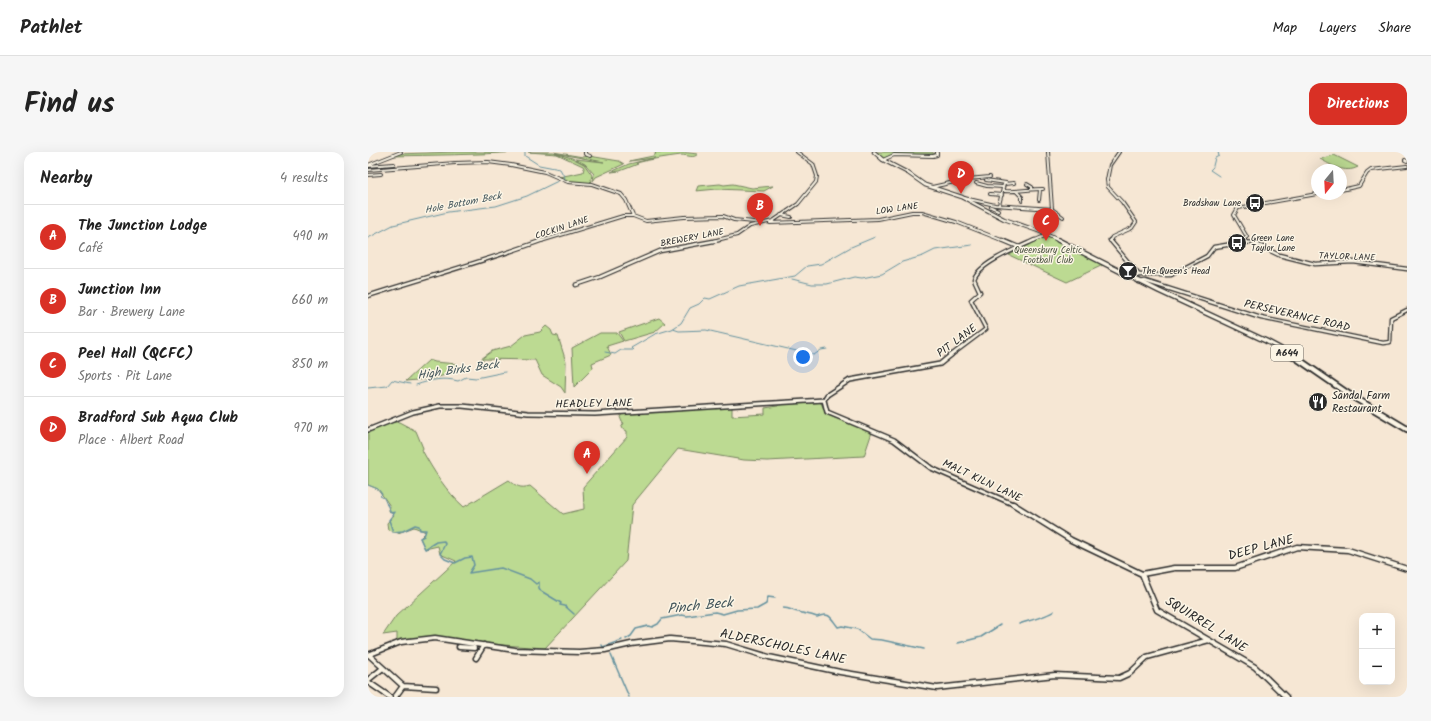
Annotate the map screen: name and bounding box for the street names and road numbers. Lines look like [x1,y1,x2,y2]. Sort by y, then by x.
street label: LOW LANE [875,198,920,219]
street label: COCKIN LANE [533,212,592,244]
street label: BREWERY LANE [659,224,726,252]
street label: TAYLOR LANE [1318,249,1376,266]
street label: PERSEVERANCE ROAD [1242,295,1352,337]
street label: PIT LANE [933,320,981,362]
road number: A644 [1271,345,1303,361]
street label: HEADLEY LANE [555,394,633,414]
street label: MALT KILN LANE [939,455,1025,508]
street label: DEEP LANE [1226,529,1297,567]
street label: SQUIRREL LANE [1161,591,1252,659]
street label: ALDERSCHOLES LANE [718,623,848,671]

